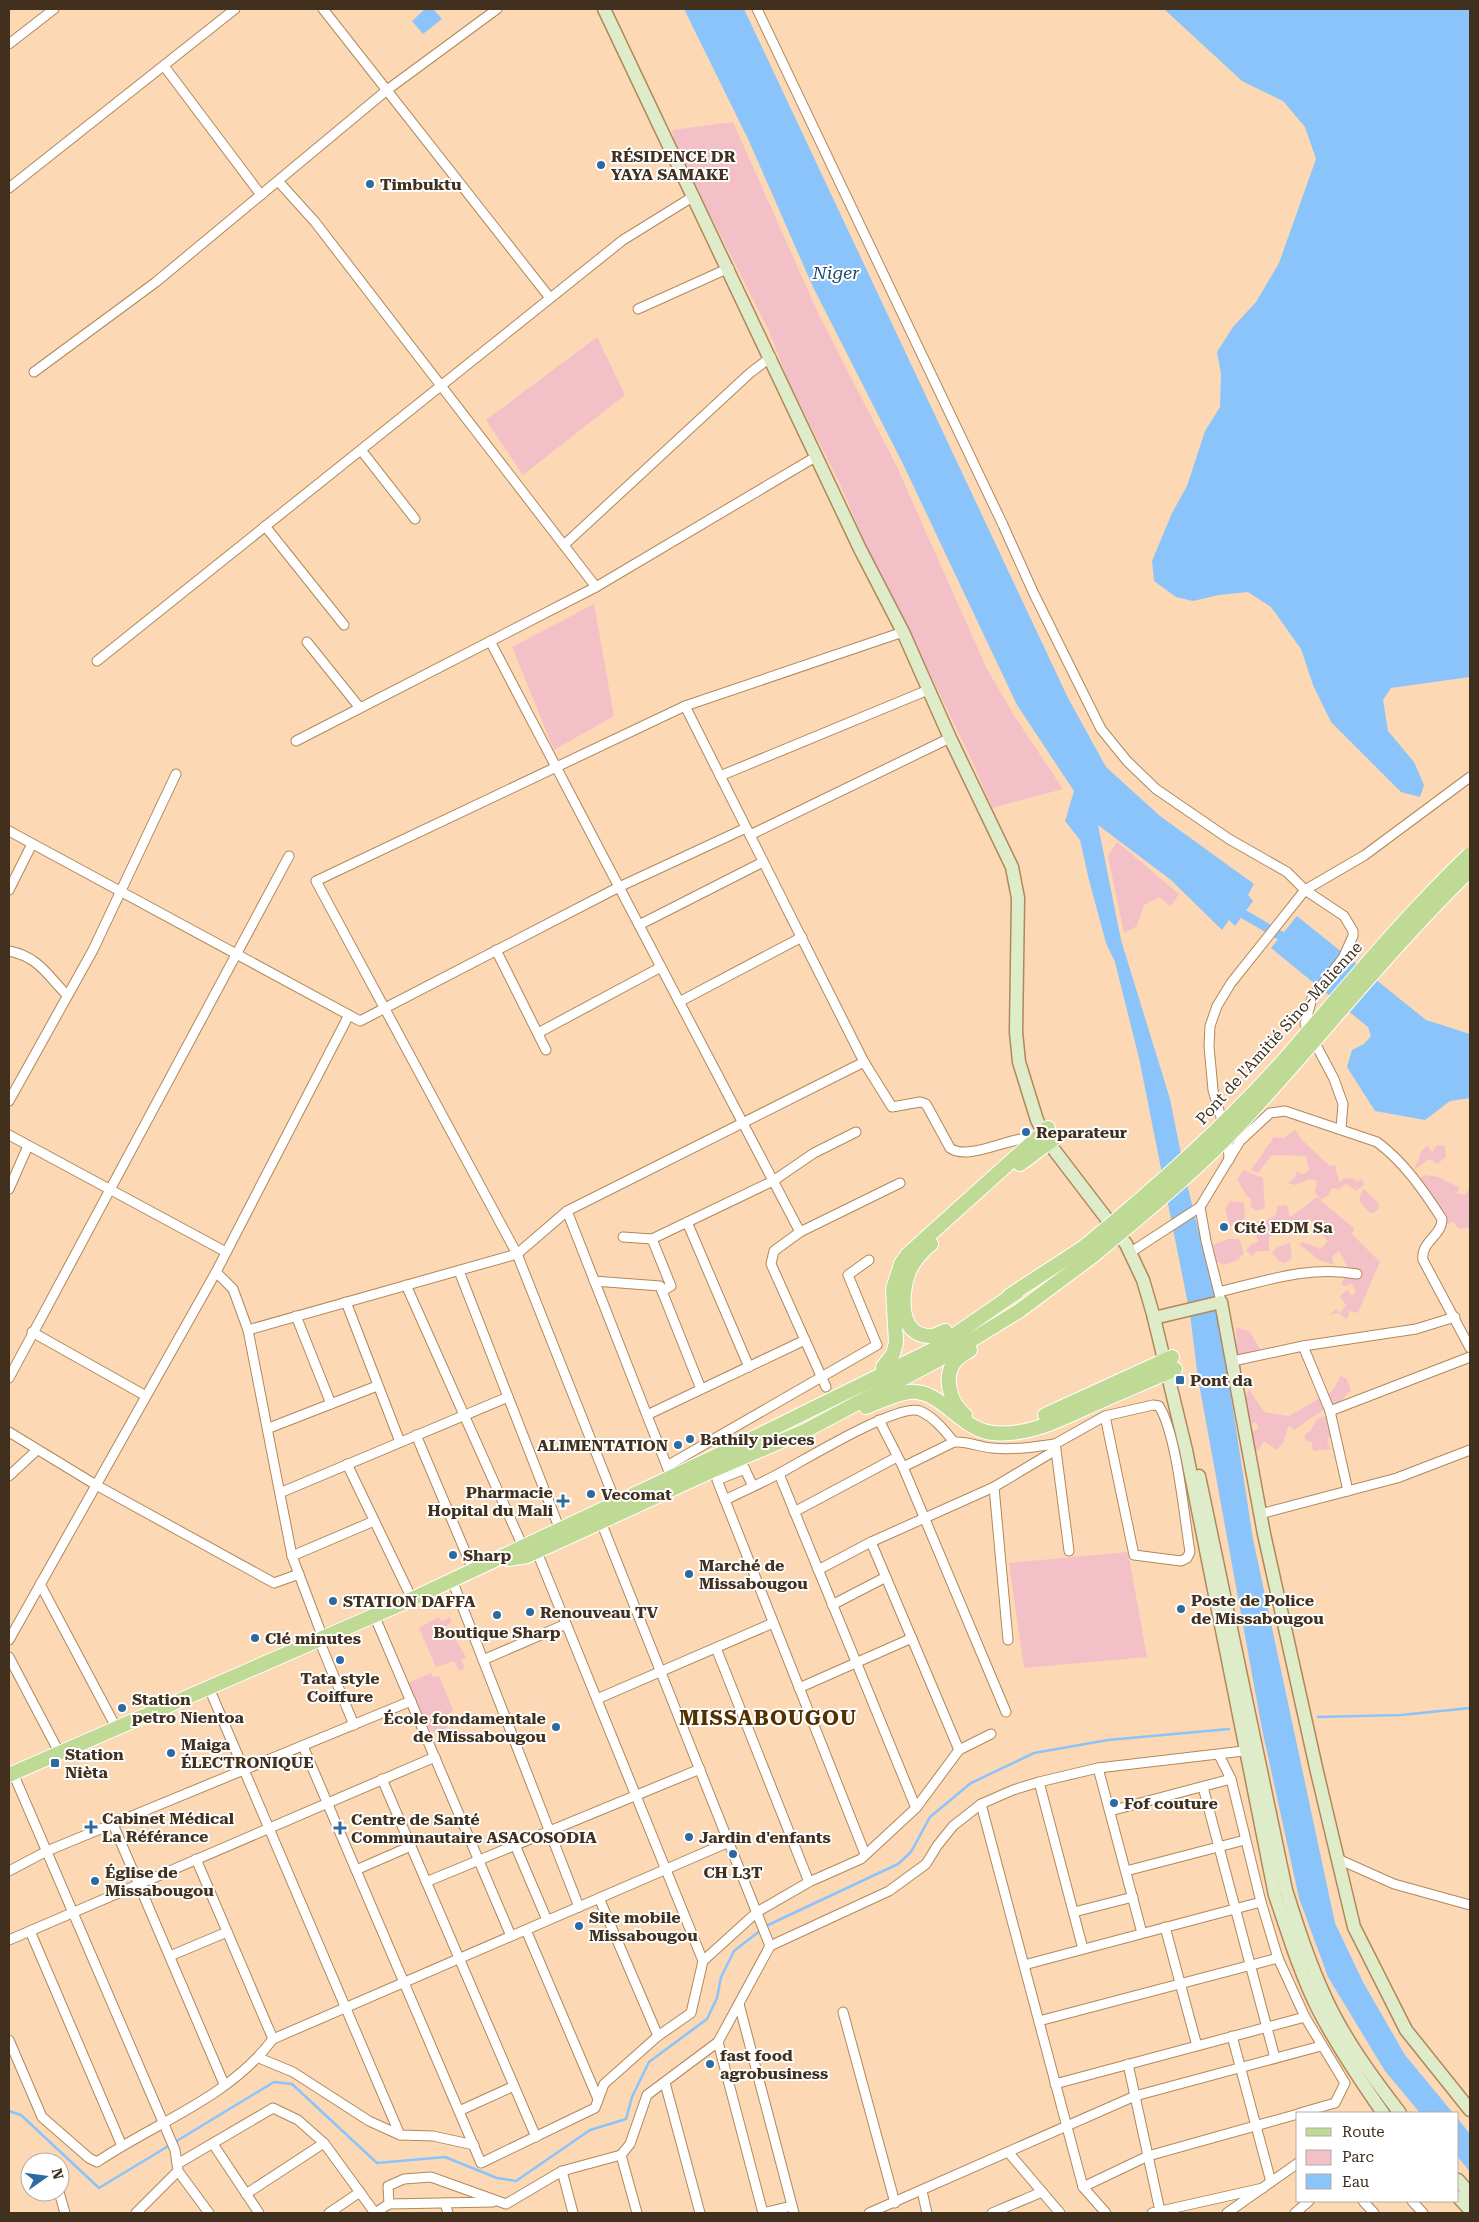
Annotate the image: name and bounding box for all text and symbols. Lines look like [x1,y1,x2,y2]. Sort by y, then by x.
place label: RÉSIDENCE DR YAYA SAMAKE [611,147,736,184]
marker: RÉSIDENCE DR YAYA SAMAKE [595,159,607,171]
place label: Timbuktu [380,175,462,194]
marker: Timbuktu [364,178,376,190]
water label: Niger [811,262,860,283]
street label: Pont de l'Amitié Sino-Malienne [1192,938,1366,1128]
place label: Reparateur [1036,1123,1127,1142]
marker: Reparateur [1020,1126,1032,1138]
place label: Cité EDM Sa [1234,1218,1333,1237]
marker: Cité EDM Sa [1218,1221,1230,1233]
place label: Pont da [1190,1371,1253,1390]
marker: Pont da [1174,1374,1186,1386]
place label: Bathily pieces [700,1430,815,1449]
marker: Bathily pieces [684,1433,696,1445]
place label: ALIMENTATION [537,1436,668,1455]
marker: ALIMENTATION [672,1439,684,1451]
place label: Pharmacie Hopital du Mali [428,1483,554,1520]
place label: Vecomat [601,1485,672,1504]
marker: Vecomat [585,1488,597,1500]
marker: Pharmacie Hopital du Mali [557,1495,569,1507]
place label: Sharp [463,1546,511,1565]
marker: Sharp [447,1549,459,1561]
place label: Marché de Missabougou [699,1556,808,1593]
marker: Marché de Missabougou [683,1568,695,1580]
place label: Poste de Police de Missabougou [1191,1591,1324,1628]
place label: STATION DAFFA [343,1592,476,1611]
marker: STATION DAFFA [327,1595,339,1607]
place label: Renouveau TV [540,1603,659,1622]
marker: Poste de Police de Missabougou [1175,1603,1187,1615]
marker: Renouveau TV [524,1606,536,1618]
marker: Boutique Sharp [491,1609,503,1621]
place label: Boutique Sharp [433,1623,561,1642]
place label: Clé minutes [265,1629,361,1648]
marker: Clé minutes [249,1632,261,1644]
marker: Tata style Coiffure [334,1654,346,1666]
place label: Tata style Coiffure [300,1669,380,1706]
place label: Station petro Nientoa [132,1690,244,1727]
marker: Station petro Nientoa [116,1702,128,1714]
district label: MISSABOUGOU [679,1706,857,1730]
place label: École fondamentale de Missabougou [384,1709,546,1746]
marker: École fondamentale de Missabougou [550,1721,562,1733]
place label: Maiga ÉLECTRONIQUE [181,1735,313,1772]
place label: Station Nièta [65,1745,124,1782]
marker: Maiga ÉLECTRONIQUE [165,1747,177,1759]
marker: Station Nièta [49,1757,61,1769]
place label: Fof couture [1124,1794,1218,1813]
marker: Fof couture [1108,1797,1120,1809]
place label: Cabinet Médical La Référance [102,1809,235,1846]
place label: Centre de Santé Communautaire ASACOSODIA [351,1810,597,1847]
marker: Cabinet Médical La Référance [84,1820,98,1834]
marker: Centre de Santé Communautaire ASACOSODIA [333,1821,347,1835]
place label: Jardin d'enfants [699,1828,831,1847]
marker: Jardin d'enfants [683,1831,695,1843]
marker: CH L3T [727,1848,739,1860]
place label: Église de Missabougou [105,1863,214,1900]
place label: CH L3T [703,1863,763,1882]
marker: Église de Missabougou [89,1875,101,1887]
place label: Site mobile Missabougou [589,1908,698,1945]
marker: Site mobile Missabougou [573,1920,585,1932]
place label: fast food agrobusiness [720,2046,828,2083]
marker: fast food agrobusiness [704,2058,716,2070]
legend [1296,2112,1459,2202]
text: Route [1342,2123,1384,2141]
text: Parc [1342,2148,1374,2166]
north arrow [20,2152,70,2202]
text: N [49,2167,67,2181]
text: Eau [1342,2173,1370,2191]

